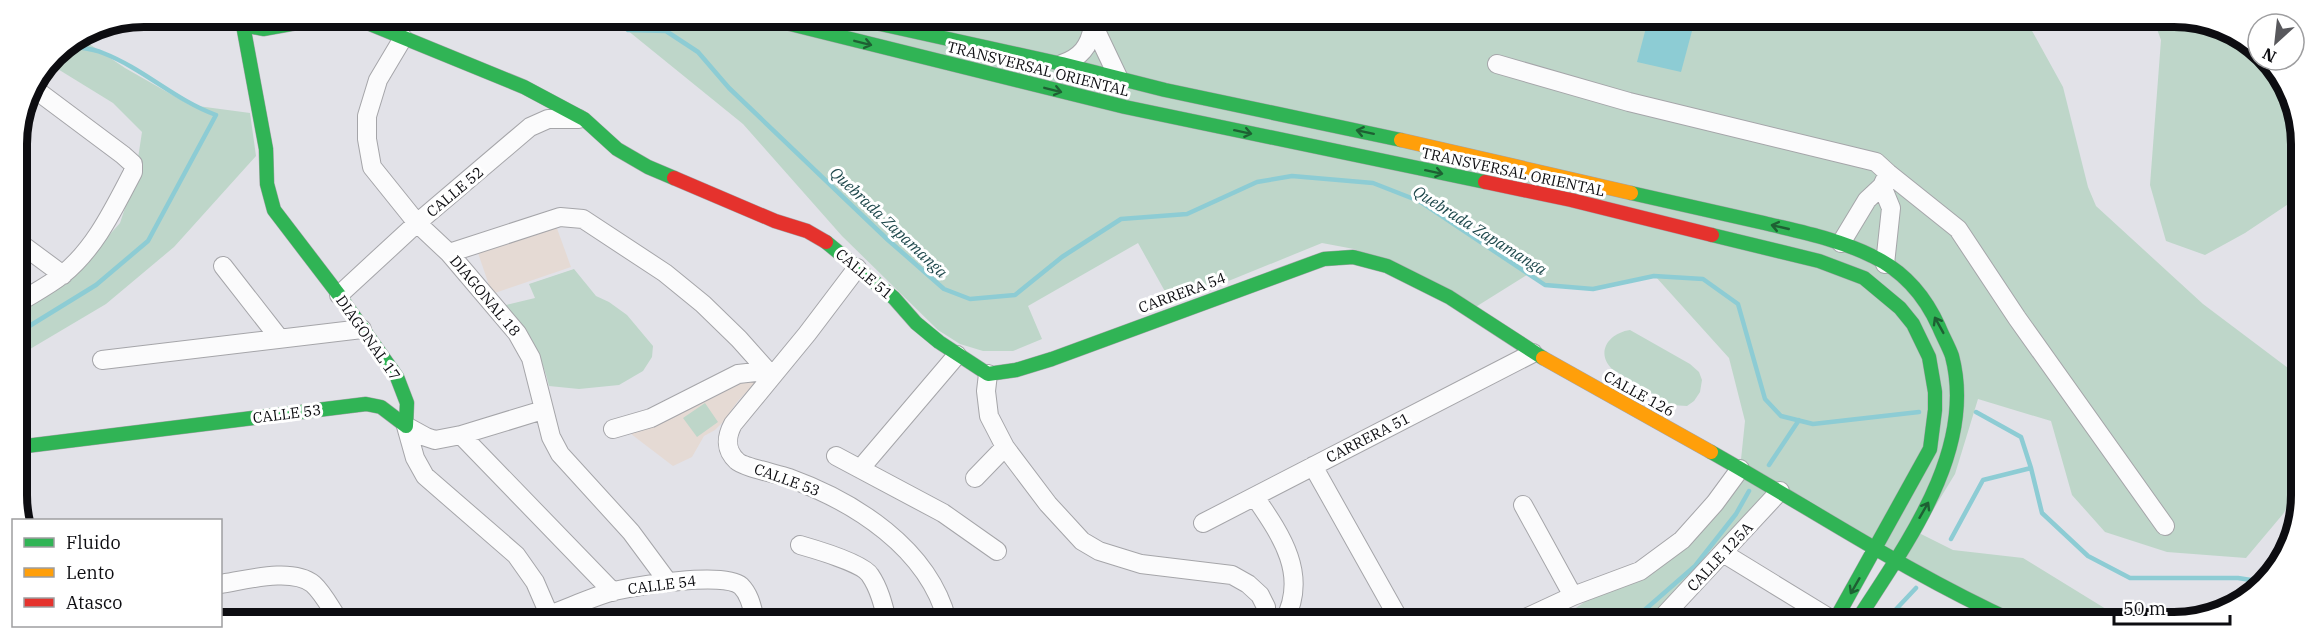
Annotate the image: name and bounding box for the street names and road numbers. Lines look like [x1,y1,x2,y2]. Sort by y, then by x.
street label: TRANSVERSAL ORIENTAL [945,37,1131,100]
street label: TRANSVERSAL ORIENTAL [1420,143,1607,200]
street label: CALLE 52 [422,162,487,221]
street label: CALLE 51 [832,244,897,303]
street label: DIAGONAL 18 [446,251,525,340]
street label: CARRERA 54 [1136,268,1228,317]
street label: DIAGONAL 17 [332,291,405,384]
street label: CALLE 126 [1601,366,1678,421]
street label: CALLE 53 [252,400,322,427]
street label: CARRERA 51 [1323,408,1413,467]
street label: CALLE 53 [752,459,823,500]
street label: CALLE 125A [1683,517,1757,595]
street label: CALLE 54 [627,571,697,598]

